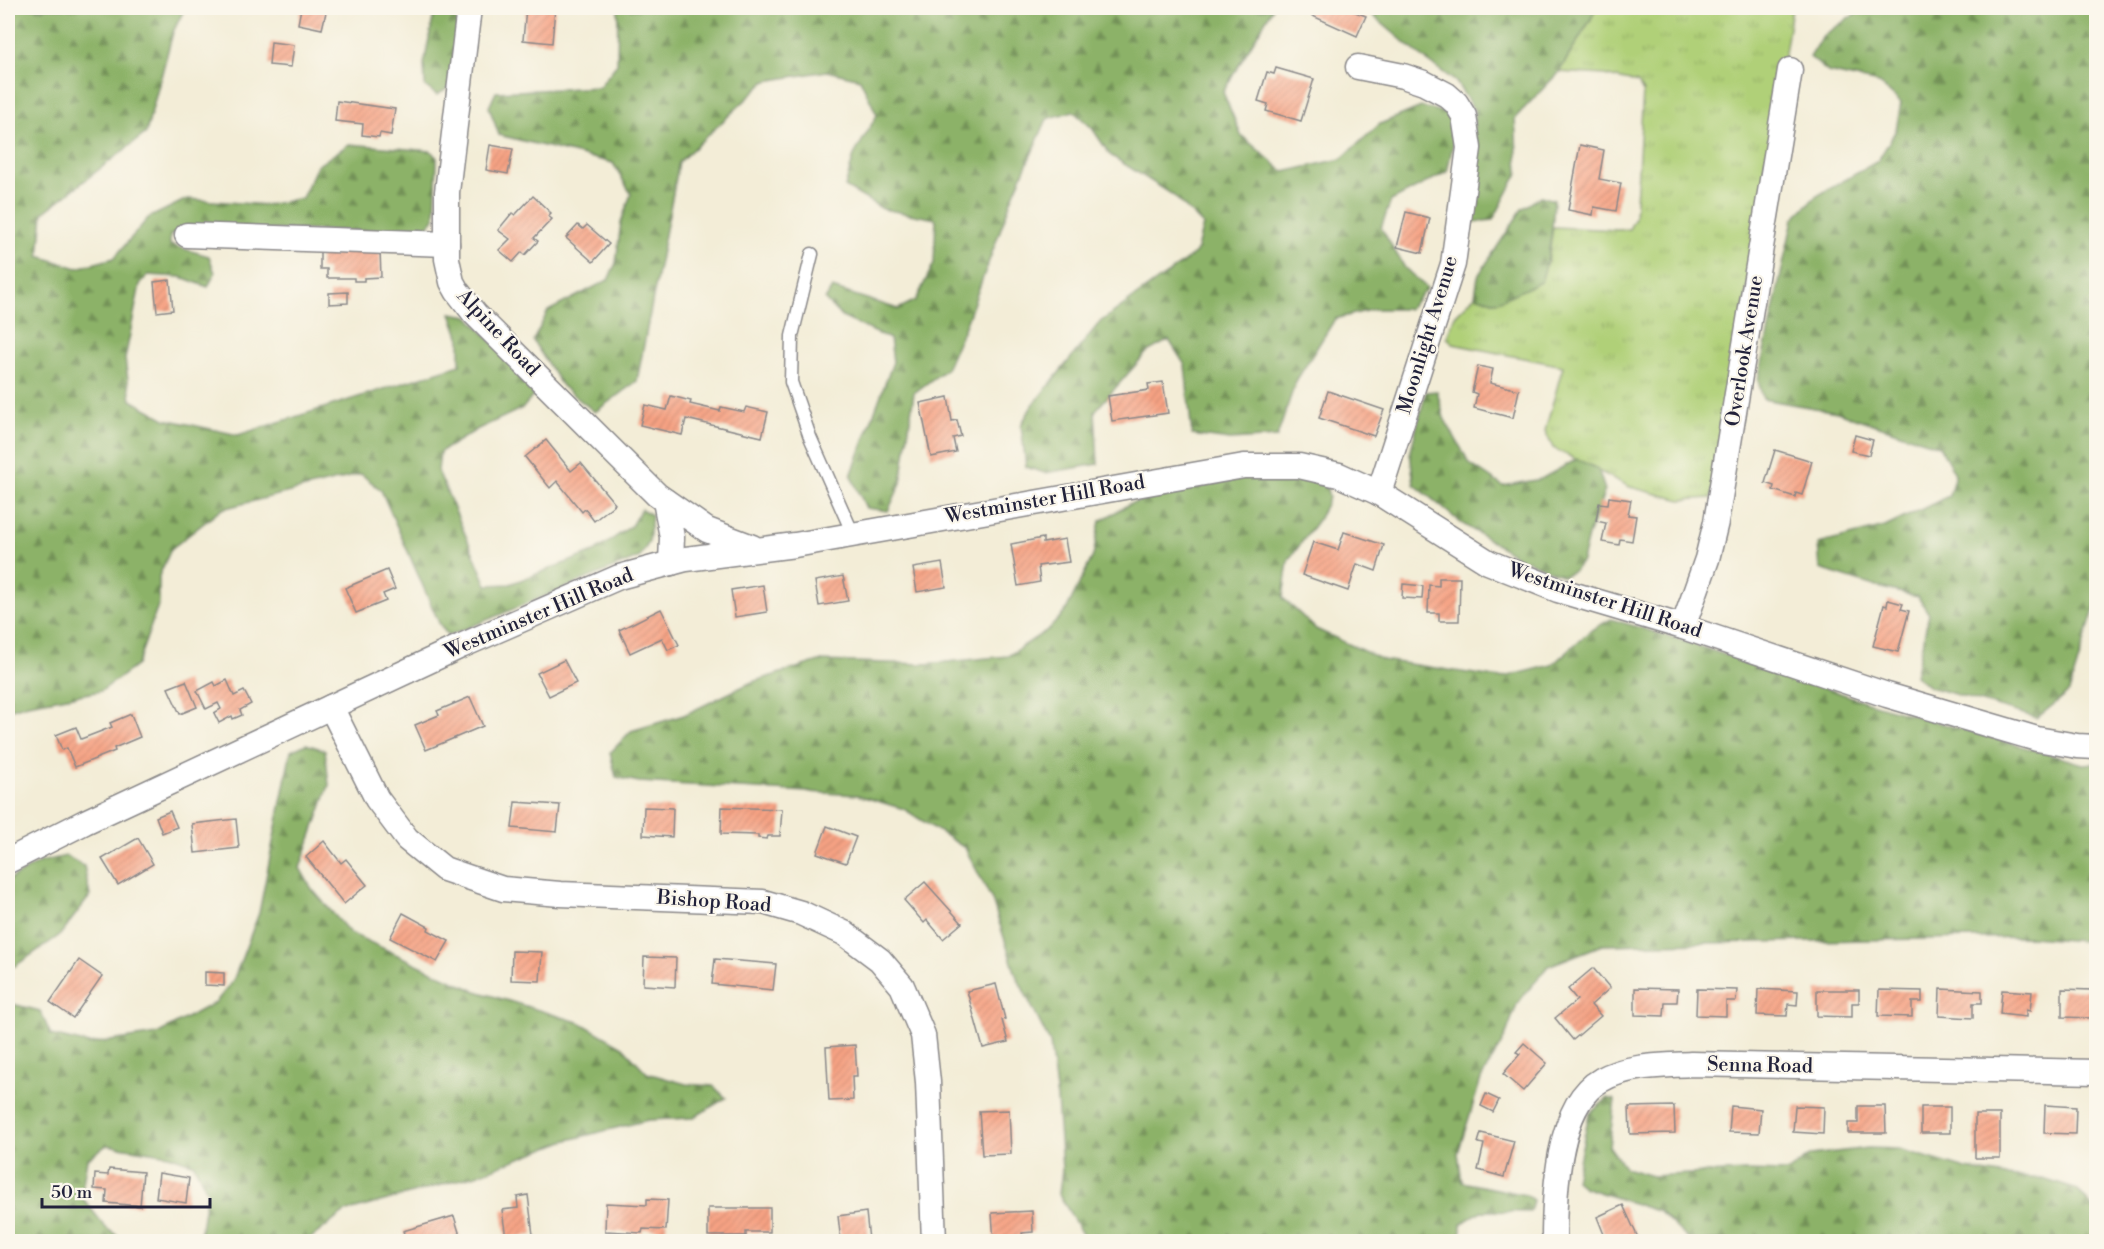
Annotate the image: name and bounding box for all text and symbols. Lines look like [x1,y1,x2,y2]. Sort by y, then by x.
street label: Moonlight Avenue [1392,253,1464,417]
street label: Overlook Avenue [1721,274,1769,428]
street label: Alpine Road [451,283,545,382]
street label: Westminster Hill Road [942,470,1148,530]
street label: Westminster Hill Road [1504,557,1706,644]
street label: Westminster Hill Road [440,563,638,665]
street label: Bishop Road [655,885,773,919]
street label: Senna Road [1707,1053,1814,1079]
scale bar [42,1171,210,1209]
text: 50 m [51,1181,93,1204]

